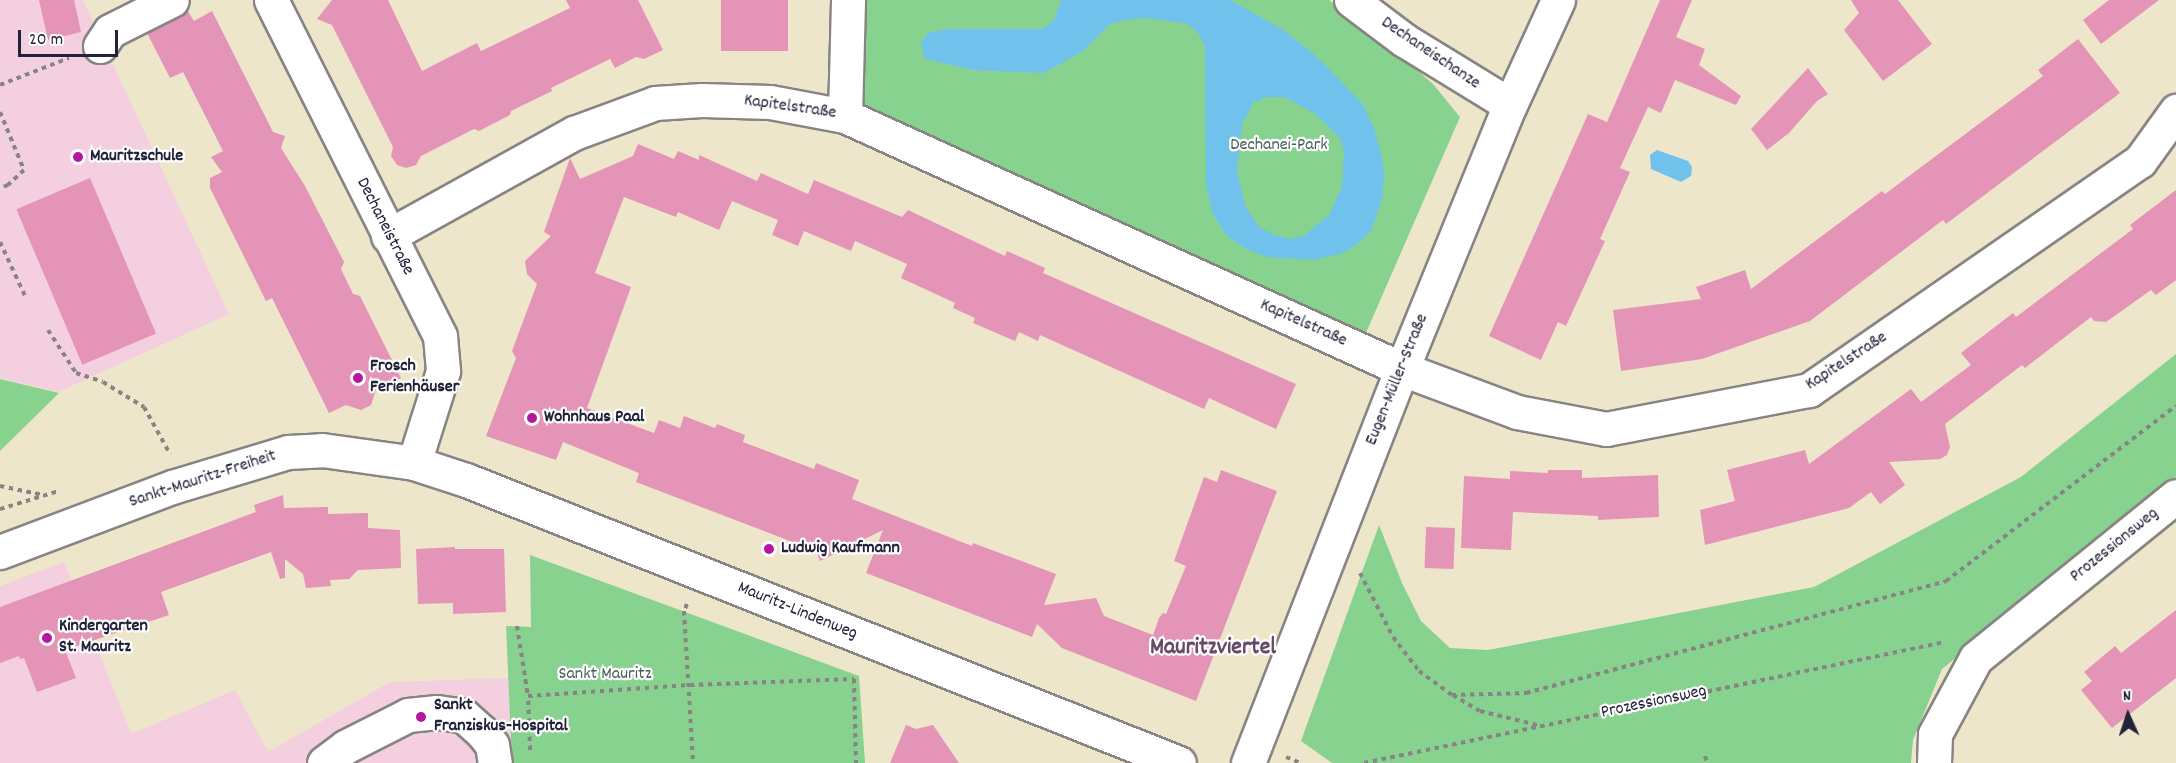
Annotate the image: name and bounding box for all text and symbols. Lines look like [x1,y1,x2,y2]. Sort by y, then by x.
street label: Dechaneischanze [1376,13,1484,95]
scale bar [21,18,122,56]
text: 20 m [29,28,63,53]
street label: Kapitelstraße [742,91,838,125]
park label: Dechanei-Park [1230,135,1328,157]
place label: Mauritzschule [90,146,183,168]
marker: Mauritzschule [71,150,85,164]
street label: Dechaneistraße [350,175,418,279]
street label: Kapitelstraße [1256,295,1350,353]
street label: Eugen-Müller-Straße [1362,311,1434,449]
street label: Kapitelstraße [1802,328,1892,396]
place label: Frosch Ferienhäuser [370,357,459,400]
marker: Frosch Ferienhäuser [351,371,365,385]
place label: Wohnhaus Paal [544,407,644,429]
marker: Wohnhaus Paal [525,411,539,425]
street label: Sankt-Mauritz-Freiheit [127,446,279,514]
street label: Prozessionsweg [2066,504,2164,588]
place label: Ludwig Kaufmann [781,538,900,560]
marker: Ludwig Kaufmann [762,542,776,556]
street label: Mauritz-Lindenweg [734,578,860,646]
place label: Kindergarten St. Mauritz [59,617,148,660]
marker: Kindergarten St. Mauritz [40,631,54,645]
district label: Mauritzviertel [1150,635,1276,663]
park label: Sankt Mauritz [558,664,652,686]
street label: Prozessionsweg [1599,681,1709,725]
north arrow [2098,685,2158,745]
text: N [2122,685,2132,708]
place label: Sankt Franziskus-Hospital [434,696,568,738]
marker: Sankt Franziskus-Hospital [412,708,430,726]

